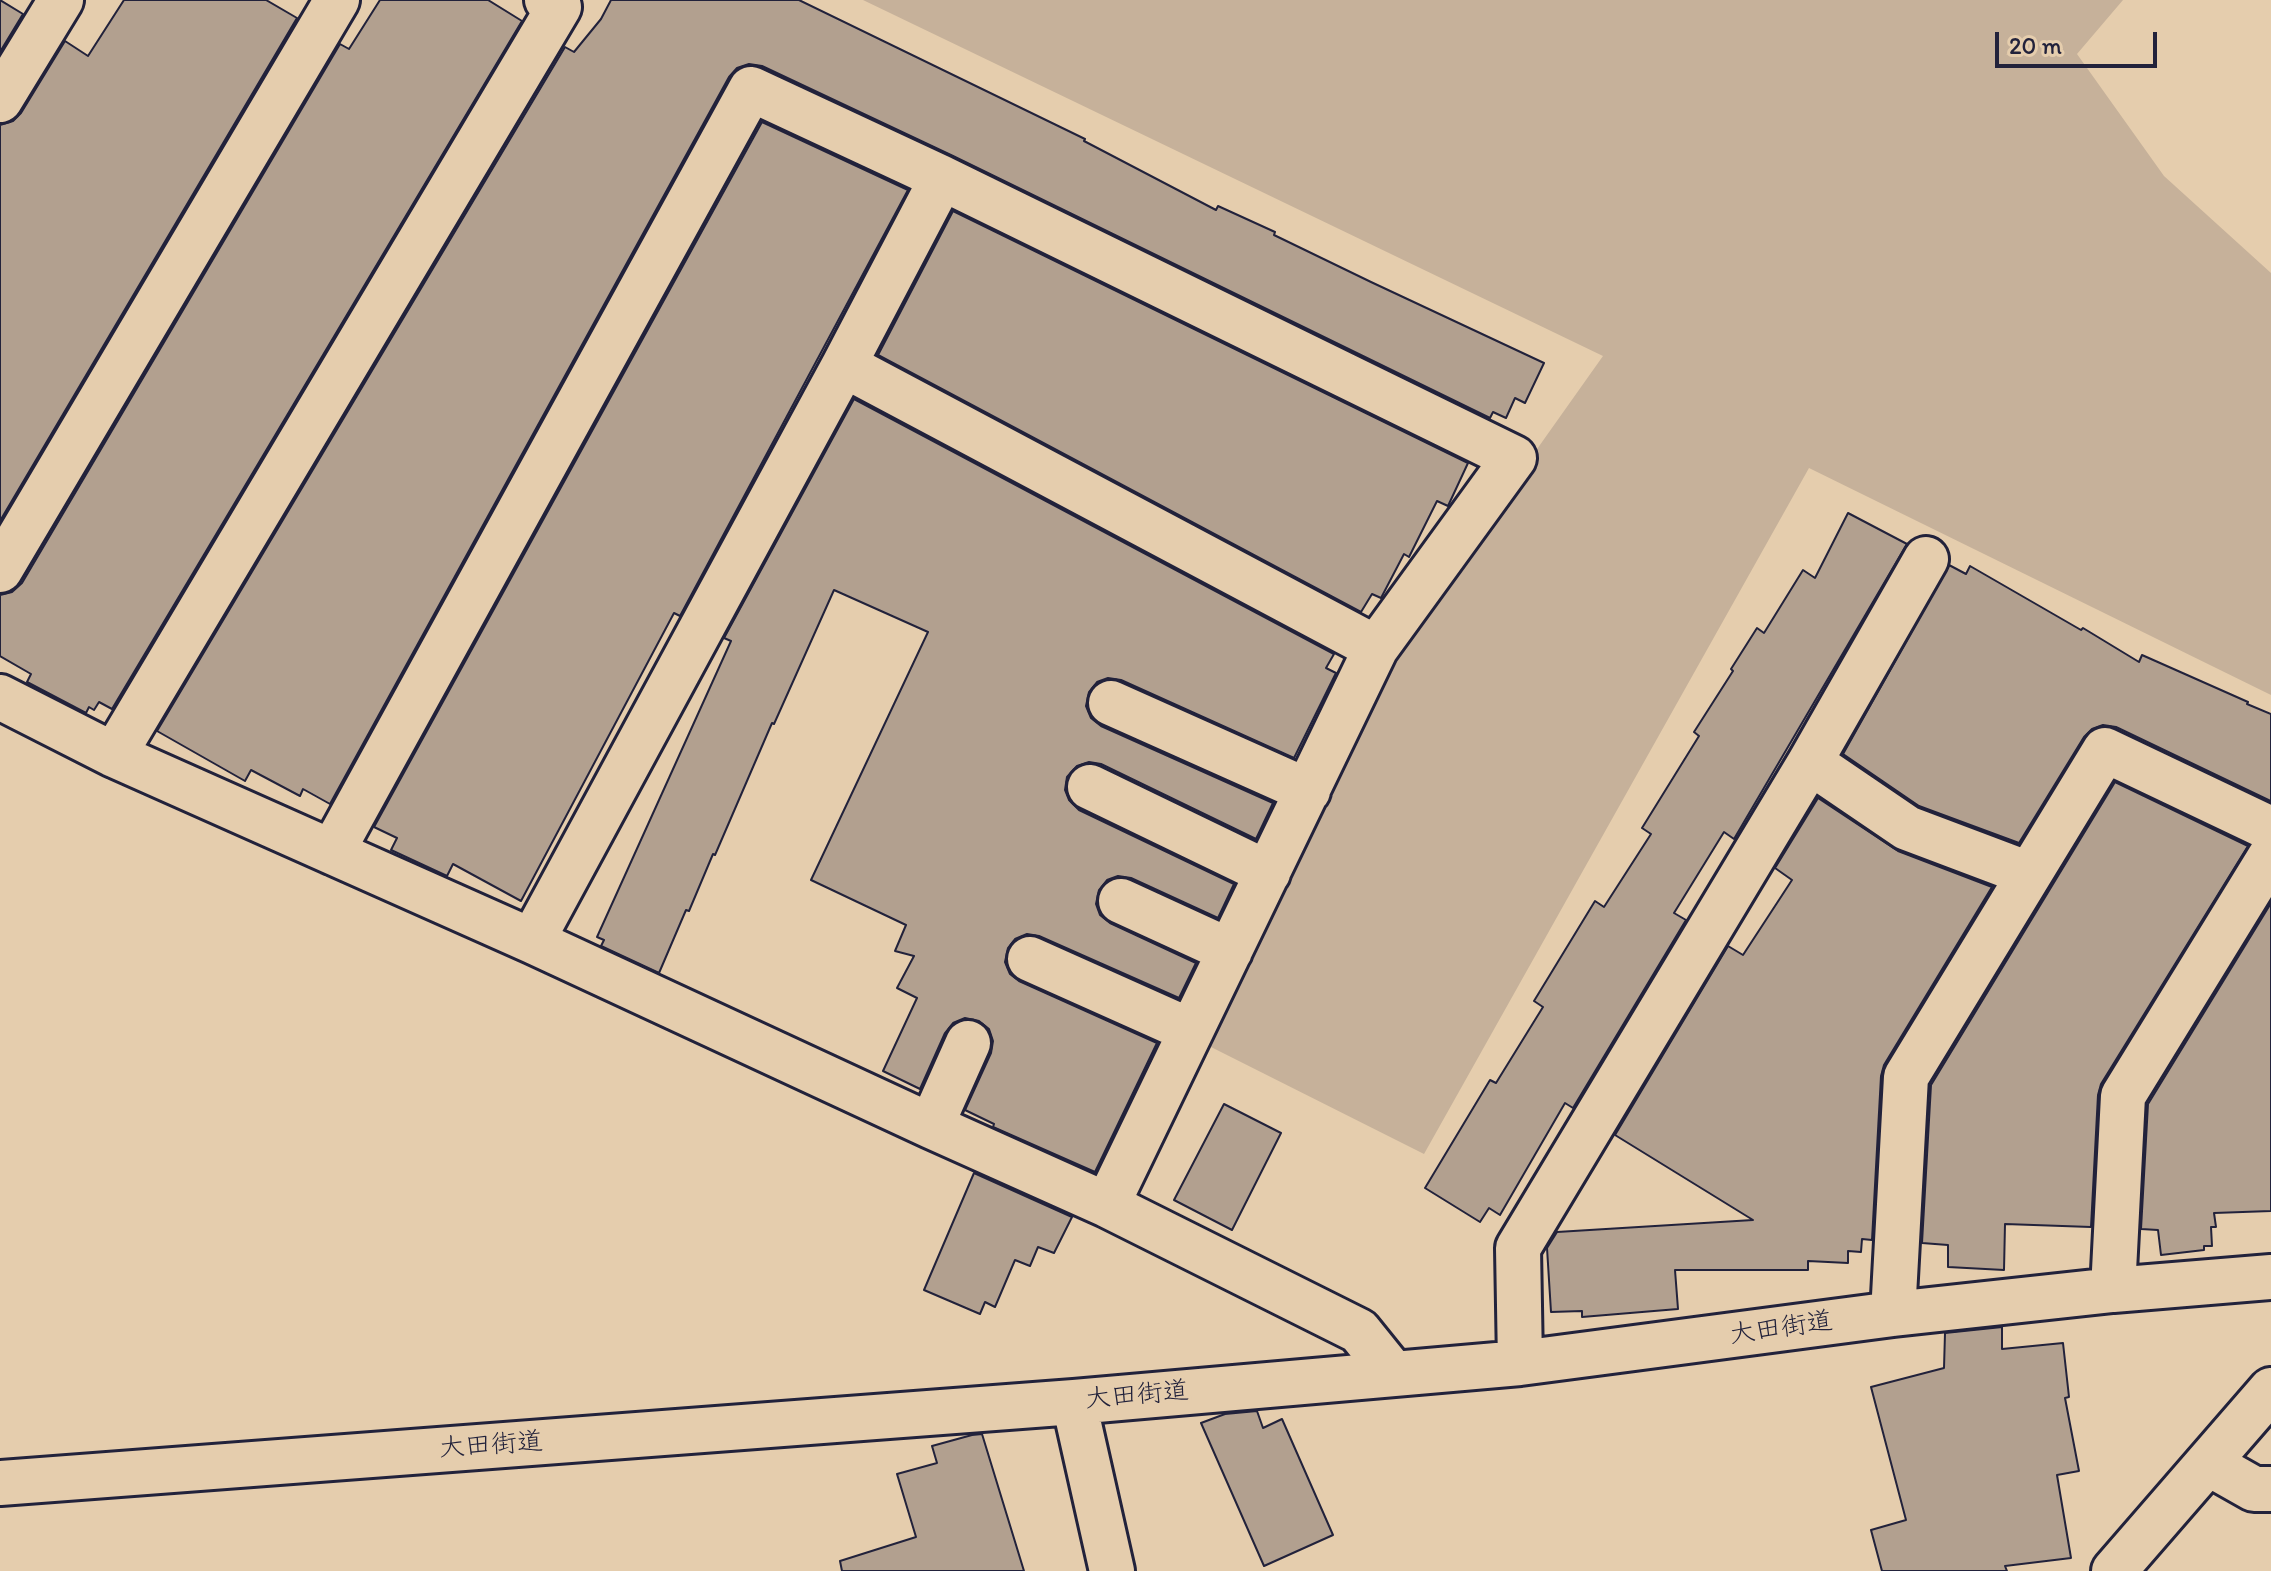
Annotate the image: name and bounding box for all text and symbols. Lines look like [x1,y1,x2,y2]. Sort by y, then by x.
scale bar [1999,16,2161,66]
text: 20 m [2009,31,2062,60]
street label: 大田街道 [1727,1306,1835,1352]
street label: 大田街道 [1084,1376,1190,1416]
street label: 大田街道 [438,1427,544,1465]

